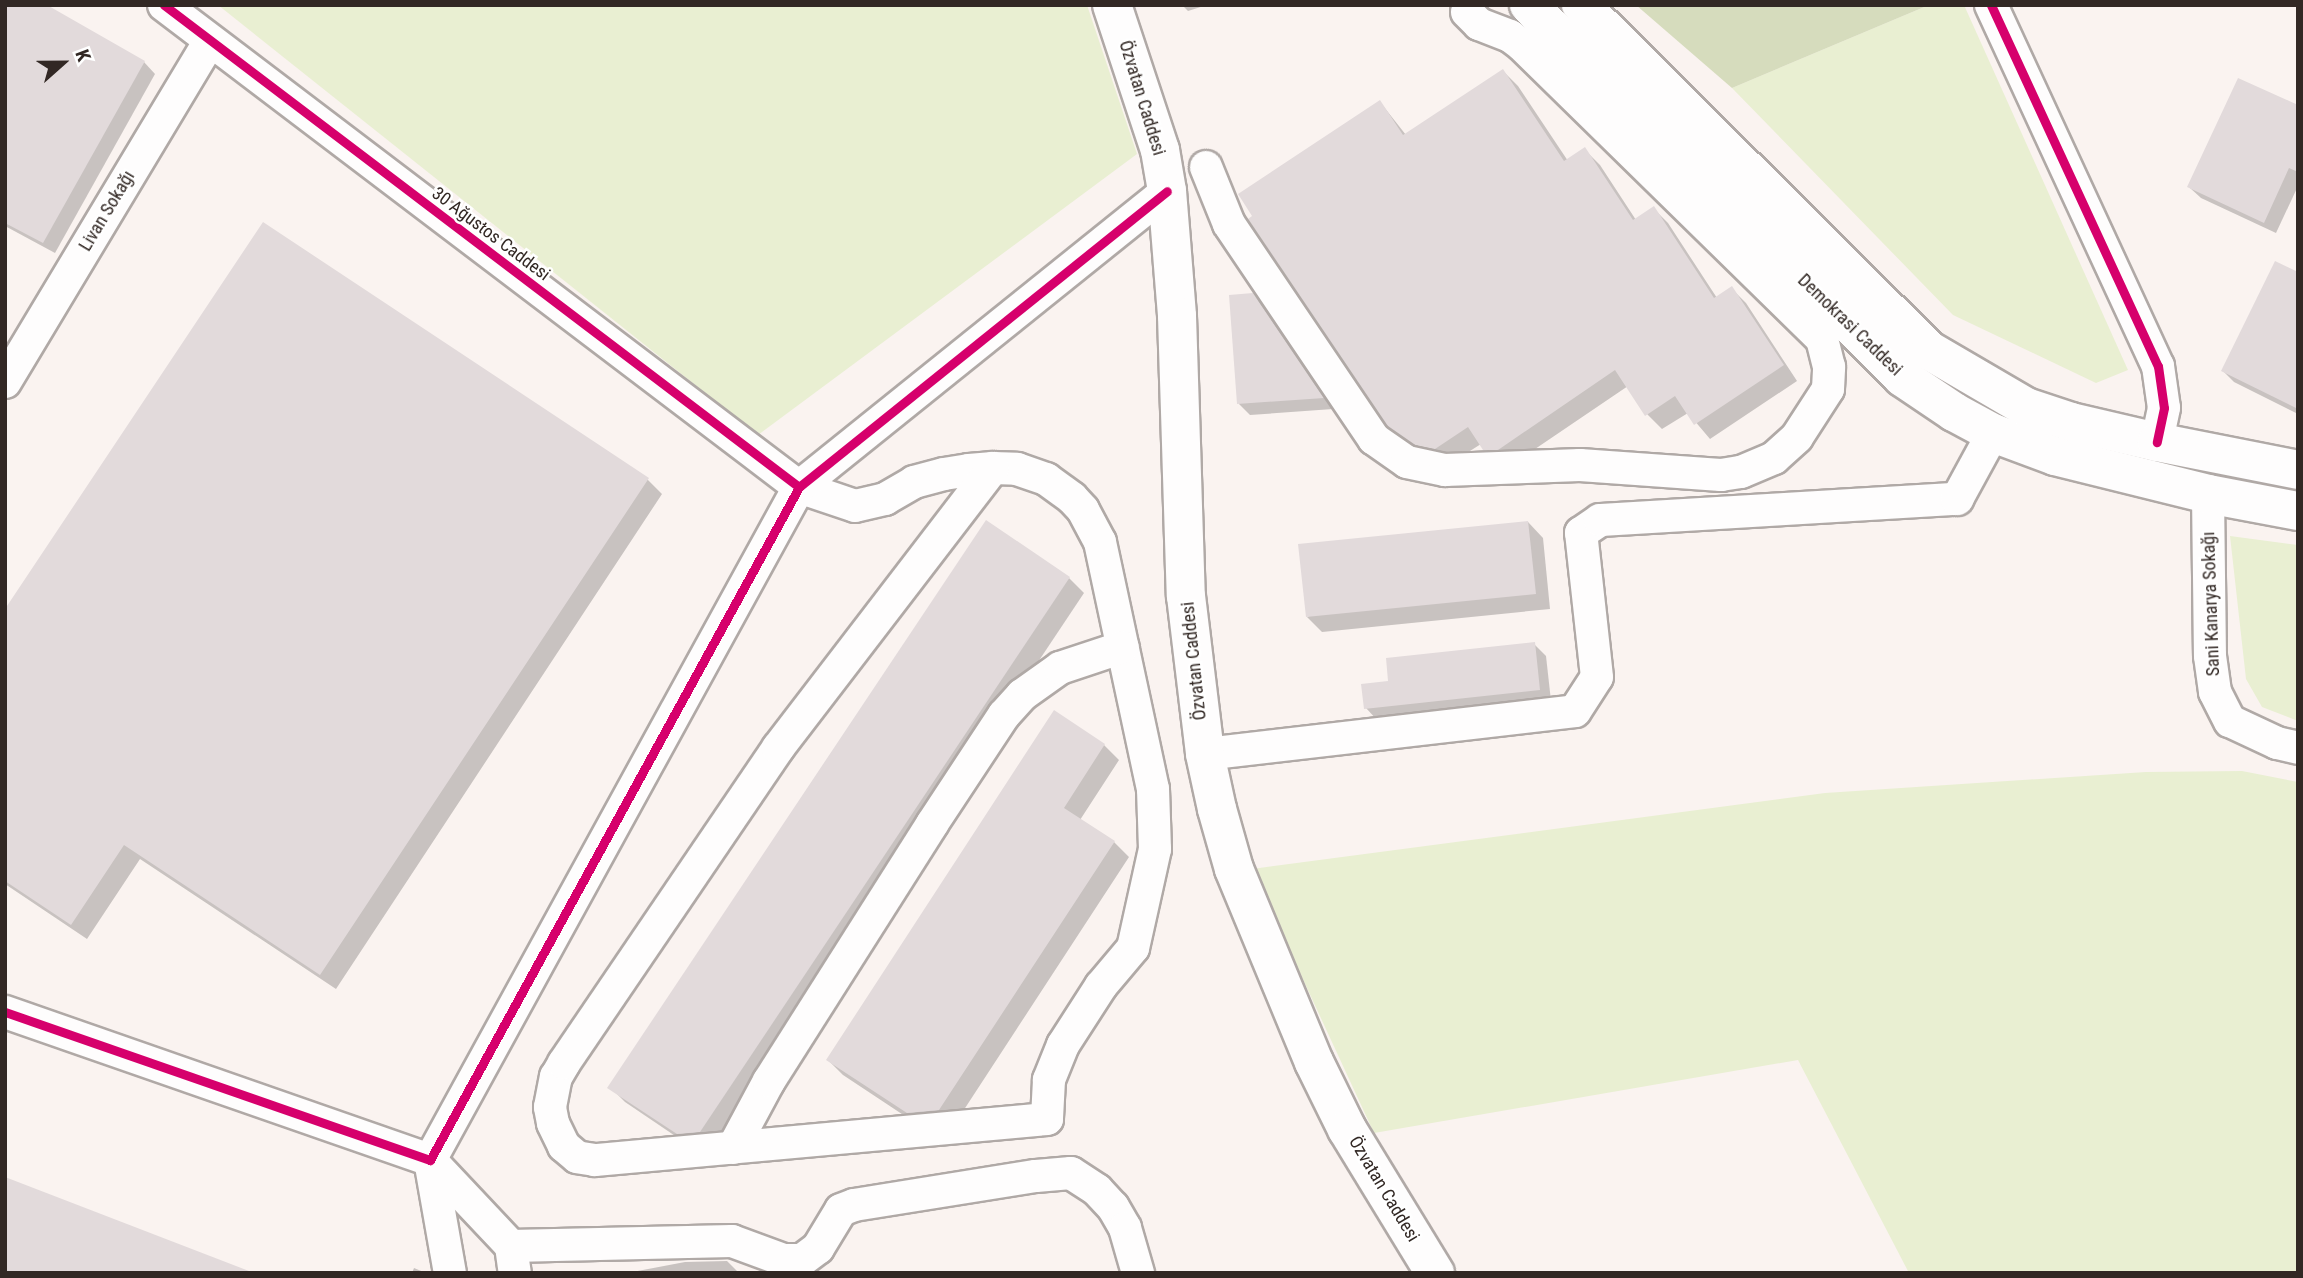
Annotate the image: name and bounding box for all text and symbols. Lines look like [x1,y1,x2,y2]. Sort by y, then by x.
north arrow [28,28,98,98]
street label: Özvatan Caddesi [1114,38,1170,158]
text: K [70,46,96,64]
street label: Livan Sokağı [75,167,139,255]
street label: 30 Ağustos Caddesi [428,183,554,285]
street label: Demokrasi Caddesi [1793,270,1907,380]
street label: Sani Kanarya Sokağı [2198,531,2224,677]
street label: Özvatan Caddesi [1177,601,1211,721]
street label: Özvatan Caddesi [1344,1132,1424,1246]

